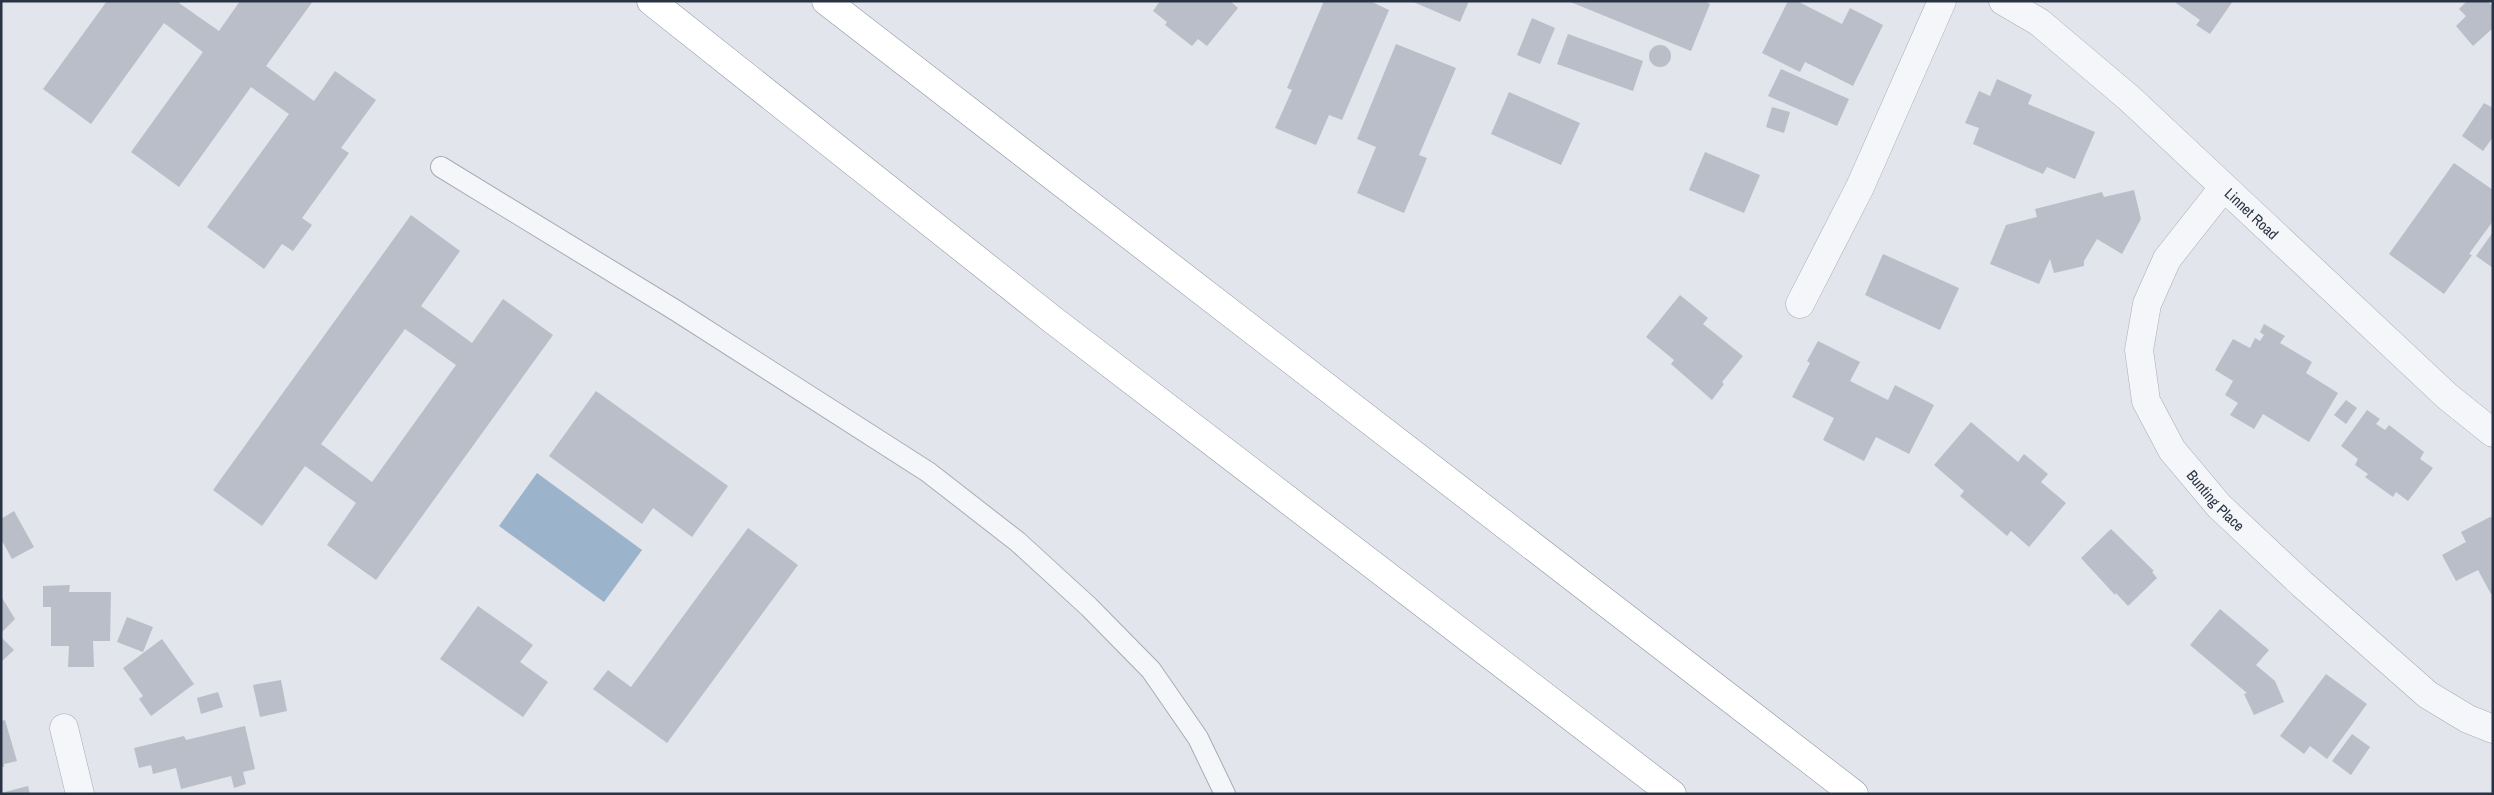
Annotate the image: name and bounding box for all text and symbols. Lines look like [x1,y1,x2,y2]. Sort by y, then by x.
street label: Linnet Road [2220,183,2284,244]
street label: Bunting Place [2182,465,2250,536]

